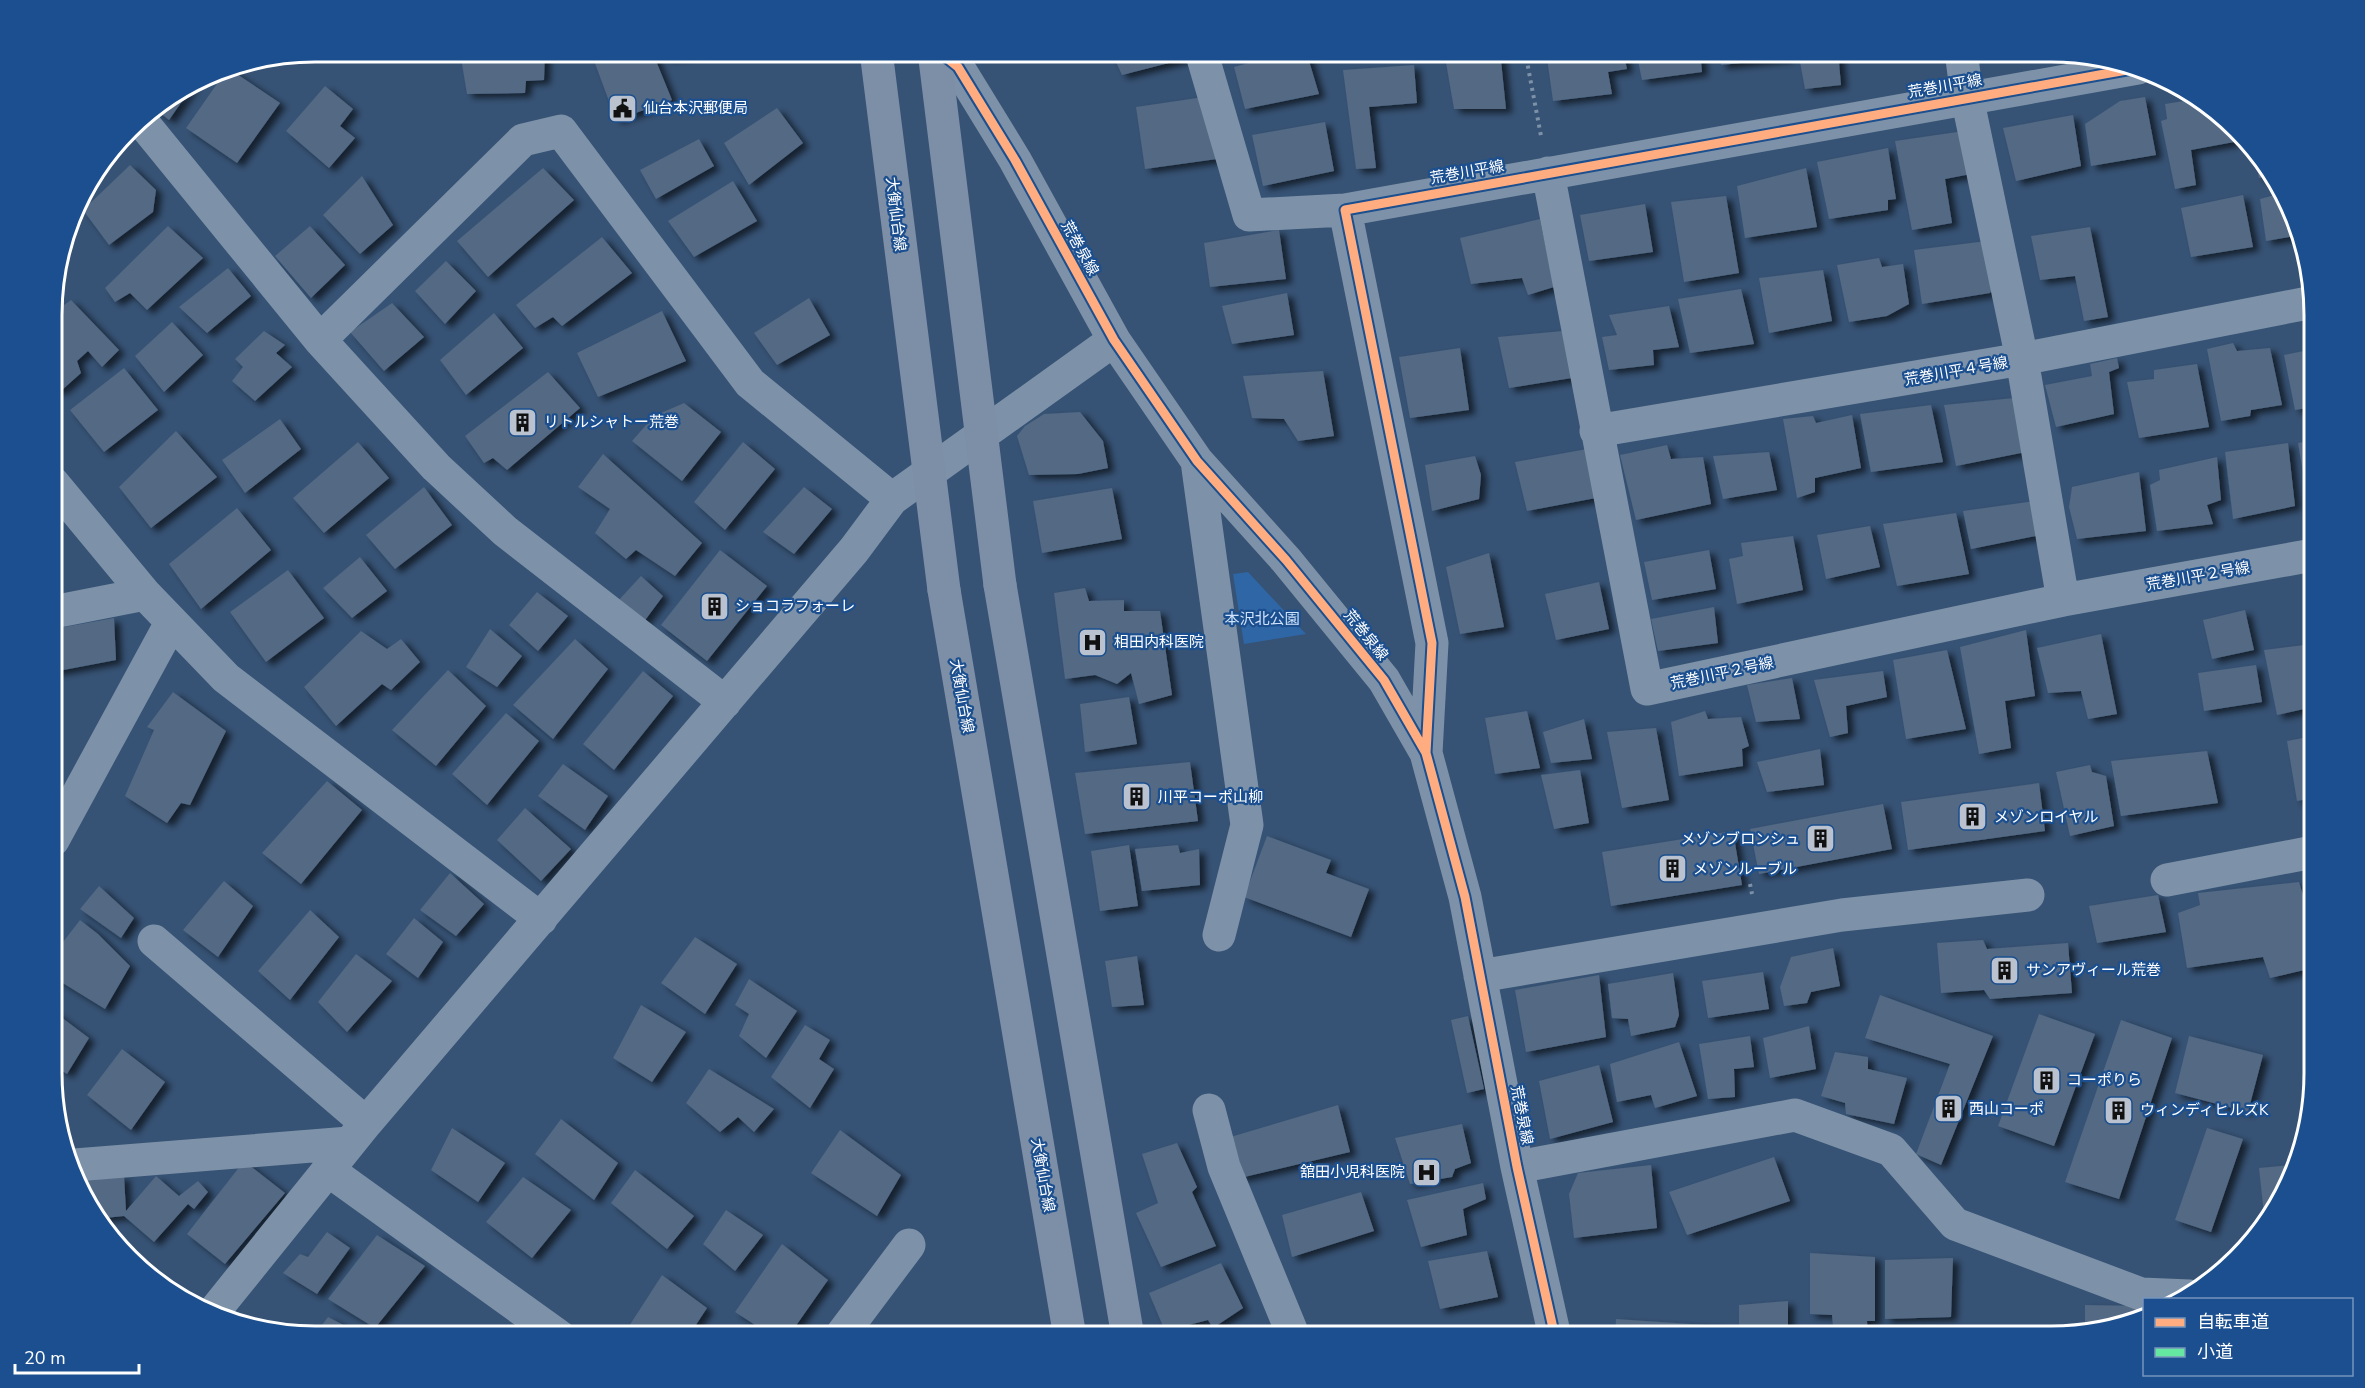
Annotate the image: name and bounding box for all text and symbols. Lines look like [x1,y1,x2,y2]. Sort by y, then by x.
street label: 荒巻川平線 [1906,70,1984,102]
public building icon: 仙台本沢郵便局 [606,92,638,124]
place label: 仙台本沢郵便局 [643,98,748,118]
street label: 荒巻川平線 [1428,156,1506,188]
street label: 大衡仙台線 [882,176,910,252]
street label: 荒巻泉線 [1057,217,1103,279]
street label: 荒巻川平４号線 [1903,352,2009,390]
building icon: リトルシャトー荒巻 [507,406,539,438]
place label: リトルシャトー荒巻 [544,412,679,432]
street label: 荒巻川平２号線 [2145,557,2251,595]
building icon: ショコラフォーレ [698,590,730,622]
place label: ショコラフォーレ [735,596,855,616]
street label: 荒巻泉線 [1339,605,1393,665]
park label: 本沢北公園 [1224,609,1300,629]
hospital icon: 相田内科医院 [1077,626,1109,658]
place label: 相田内科医院 [1114,632,1204,652]
street label: 荒巻川平２号線 [1669,652,1775,694]
street label: 大衡仙台線 [946,657,978,735]
building icon: 川平コーポ山柳 [1121,781,1153,813]
place label: 川平コーポ山柳 [1158,787,1263,807]
building icon: メゾンロイヤル [1957,801,1989,833]
place label: メゾンロイヤル [1994,807,2099,827]
building icon: メゾンブロンシュ [1805,823,1837,855]
place label: メゾンブロンシュ [1680,829,1800,849]
building icon: メゾンルーブル [1656,853,1688,885]
place label: メゾンルーブル [1693,859,1797,879]
building icon: サンアヴィール荒巻 [1989,954,2021,986]
place label: サンアヴィール荒巻 [2026,960,2161,980]
building icon: コーポりら [2030,1064,2062,1096]
place label: コーポりら [2067,1070,2142,1090]
street label: 荒巻泉線 [1506,1084,1538,1146]
building icon: 西山コーポ [1932,1093,1964,1125]
building icon: ウィンディヒルズK [2103,1094,2135,1126]
place label: 西山コーポ [1969,1099,2044,1119]
place label: ウィンディヒルズK [2140,1100,2269,1120]
street label: 大衡仙台線 [1027,1136,1059,1214]
hospital icon: 舘田小児科医院 [1410,1156,1442,1188]
place label: 舘田小児科医院 [1300,1162,1405,1182]
legend [2143,1298,2353,1376]
text: 自転車道 [2197,1310,2269,1334]
scale bar [15,1337,140,1375]
text: 小道 [2197,1340,2233,1364]
text: 20 m [24,1346,66,1370]

